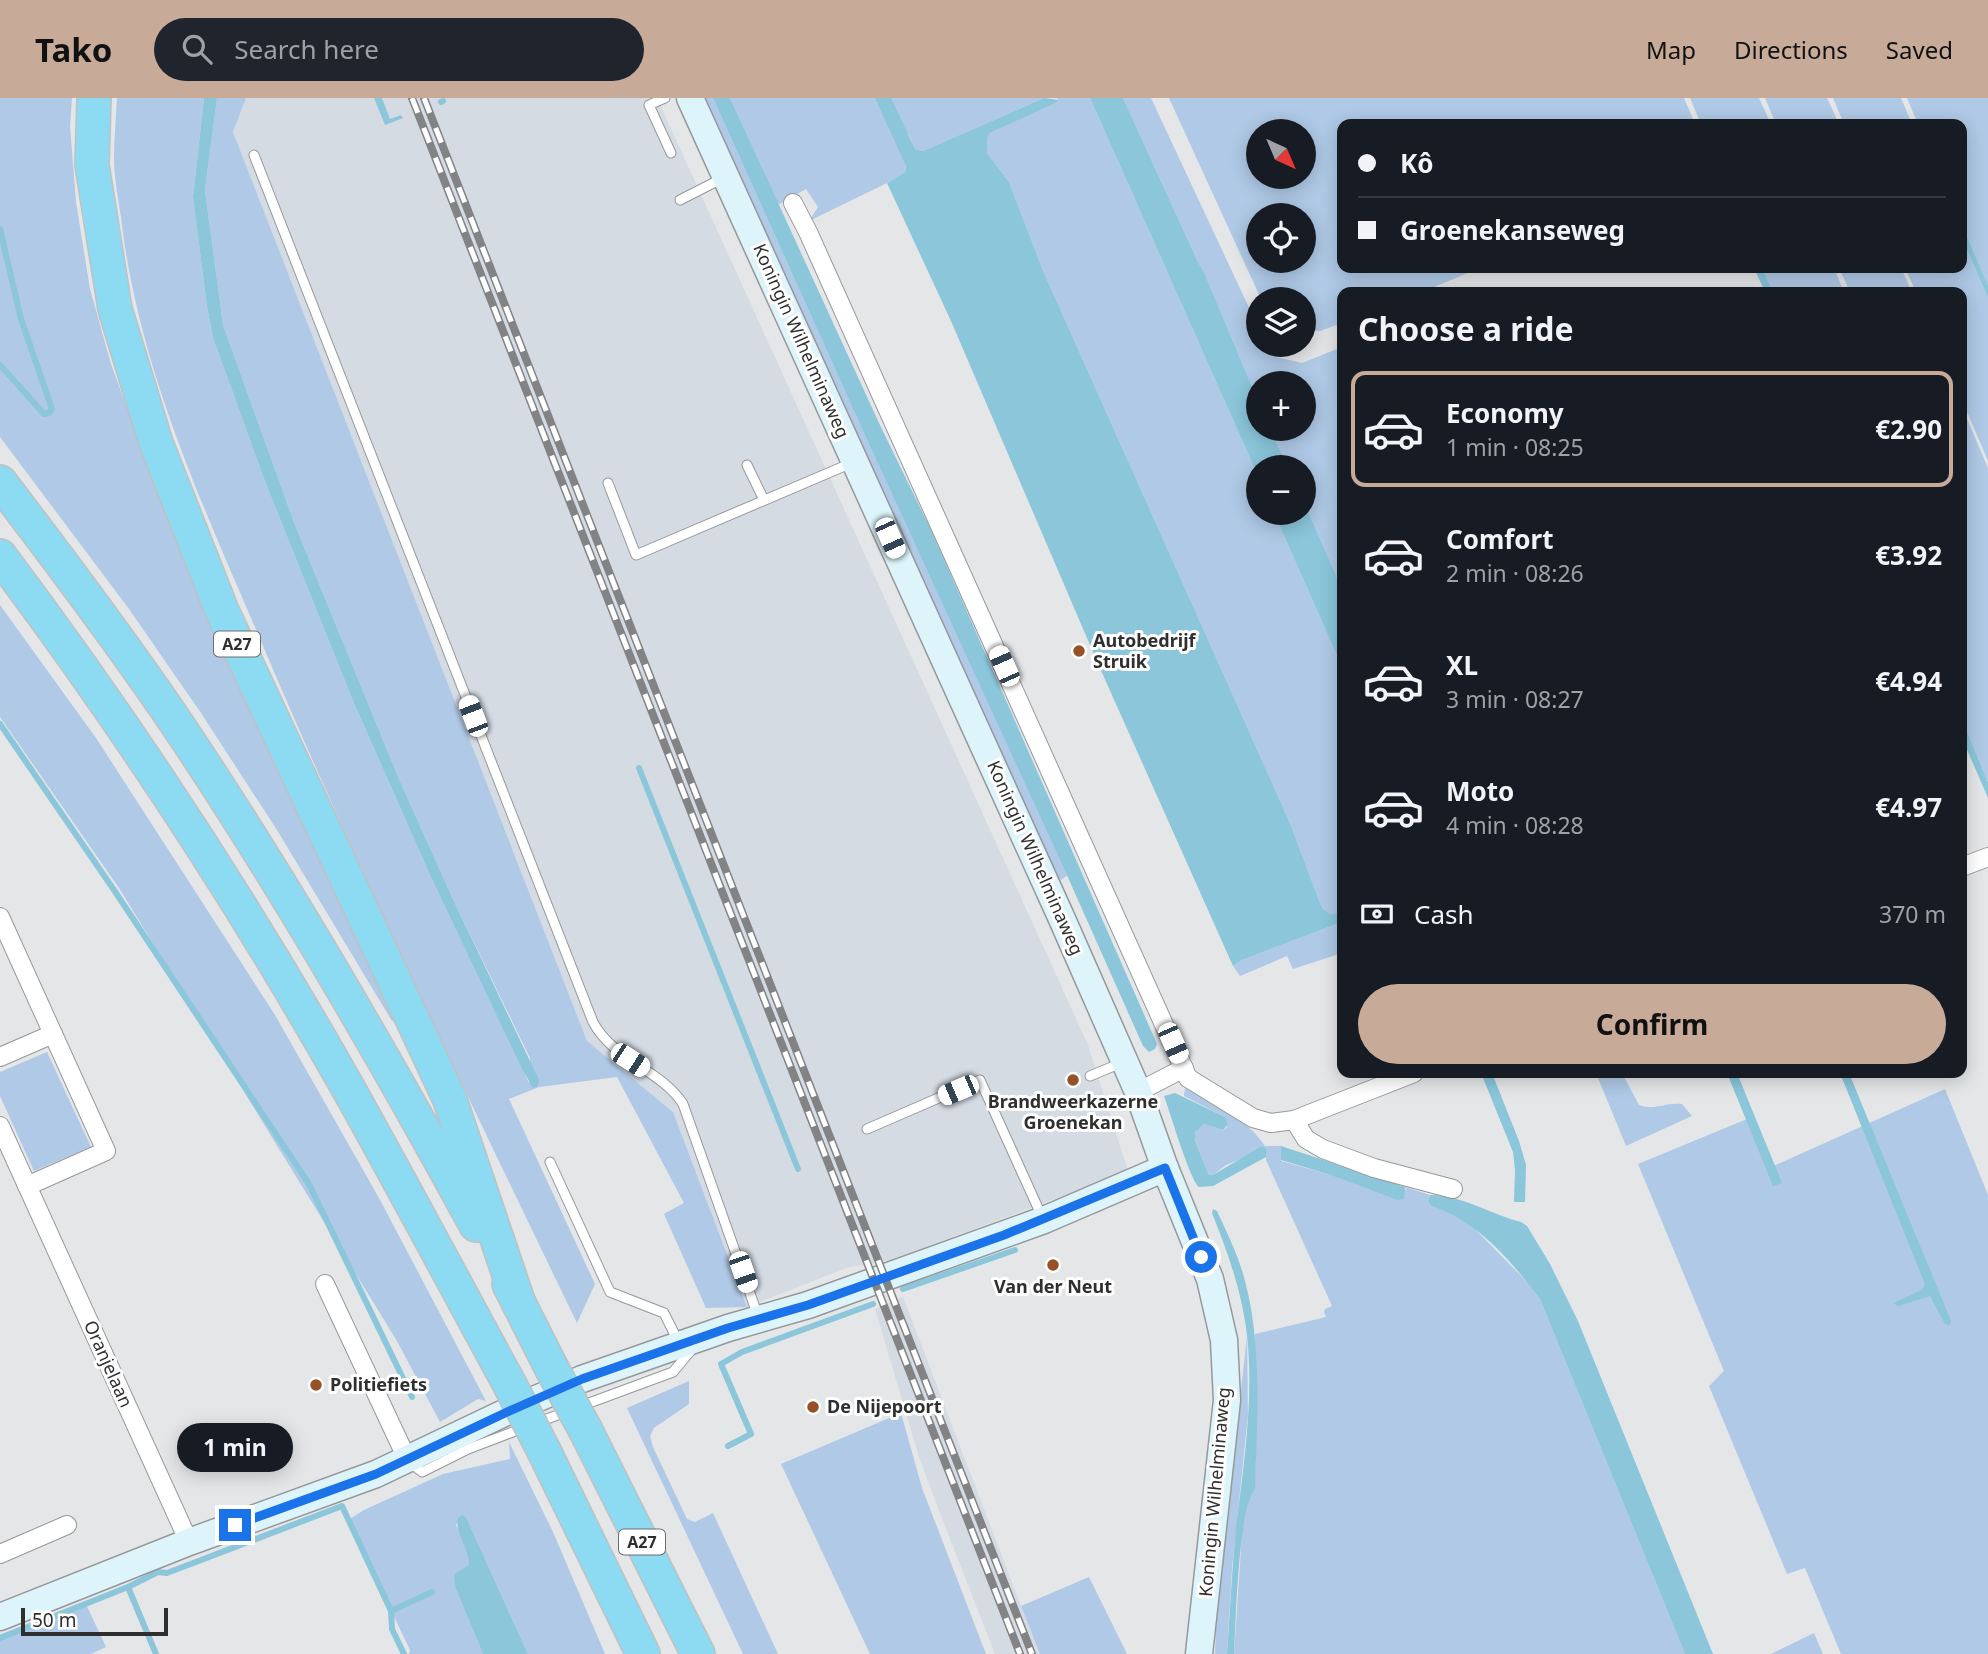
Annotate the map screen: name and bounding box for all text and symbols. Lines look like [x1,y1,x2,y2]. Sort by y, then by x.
search box [154,18,644,81]
text: Tako [35,27,112,72]
icon: search [178,30,216,68]
text: Search here [234,31,379,67]
text: Map [1646,33,1696,66]
text: Directions [1734,33,1848,66]
text: Saved [1886,33,1953,66]
north arrow [1246,119,1316,189]
map controls [1246,119,1316,525]
text: Kô [1400,145,1434,181]
button: locate [1246,203,1316,273]
text: Groenekanseweg [1400,212,1625,248]
street label: Koningin Wilhelminaweg [748,240,856,442]
button: layers [1246,287,1316,357]
text: Choose a ride [1358,307,1574,350]
button: + [1246,371,1316,441]
text: Economy [1446,395,1564,431]
icon: car [1362,398,1425,461]
text: €2.90 [1875,411,1942,447]
text: 1 min · 08:25 [1446,431,1584,463]
button: − [1246,455,1316,525]
car [872,515,909,561]
text: Comfort [1446,521,1554,557]
icon: car [1362,524,1425,587]
text: €3.92 [1875,537,1942,573]
text: 2 min · 08:26 [1446,557,1584,589]
place label: Autobedrijf Struik [1093,628,1197,673]
road number: A27 [214,632,260,656]
car [986,643,1023,689]
marker: Autobedrijf Struik [1071,643,1087,659]
text: XL [1446,647,1478,683]
icon: car [1362,650,1425,713]
text: €4.94 [1875,663,1942,699]
text: 3 min · 08:27 [1446,683,1584,715]
car [456,693,491,739]
street label: Koningin Wilhelminaweg [982,757,1090,959]
text: Moto [1446,773,1514,809]
icon: car [1362,776,1425,839]
text: €4.97 [1875,789,1942,825]
text: 4 min · 08:28 [1446,809,1584,841]
icon: cash [1358,895,1396,933]
text: Cash [1414,896,1474,932]
text: 370 m [1879,898,1946,930]
button: Confirm [1358,984,1946,1064]
car [1155,1020,1192,1066]
car [607,1040,654,1080]
car [935,1072,982,1108]
marker: Brandweerkazerne Groenekan [1065,1072,1081,1088]
place label: Brandweerkazerne Groenekan [988,1089,1158,1134]
route start [1185,1241,1217,1273]
car [727,1249,760,1295]
marker: Van der Neut [1045,1257,1061,1273]
place label: Van der Neut [994,1274,1112,1298]
street label: Oranjelaan [79,1316,139,1411]
place label: Politiefiets [330,1372,427,1396]
marker: Politiefiets [308,1377,324,1393]
street label: Koningin Wilhelminaweg [1193,1386,1235,1598]
place label: De Nijepoort [827,1394,942,1418]
marker: De Nijepoort [805,1399,821,1415]
callout: 1 min [177,1424,293,1472]
text: 1 min [203,1431,267,1463]
route end [219,1509,251,1541]
road number: A27 [619,1530,665,1554]
scale bar [21,1605,168,1637]
text: 50 m [32,1607,76,1633]

